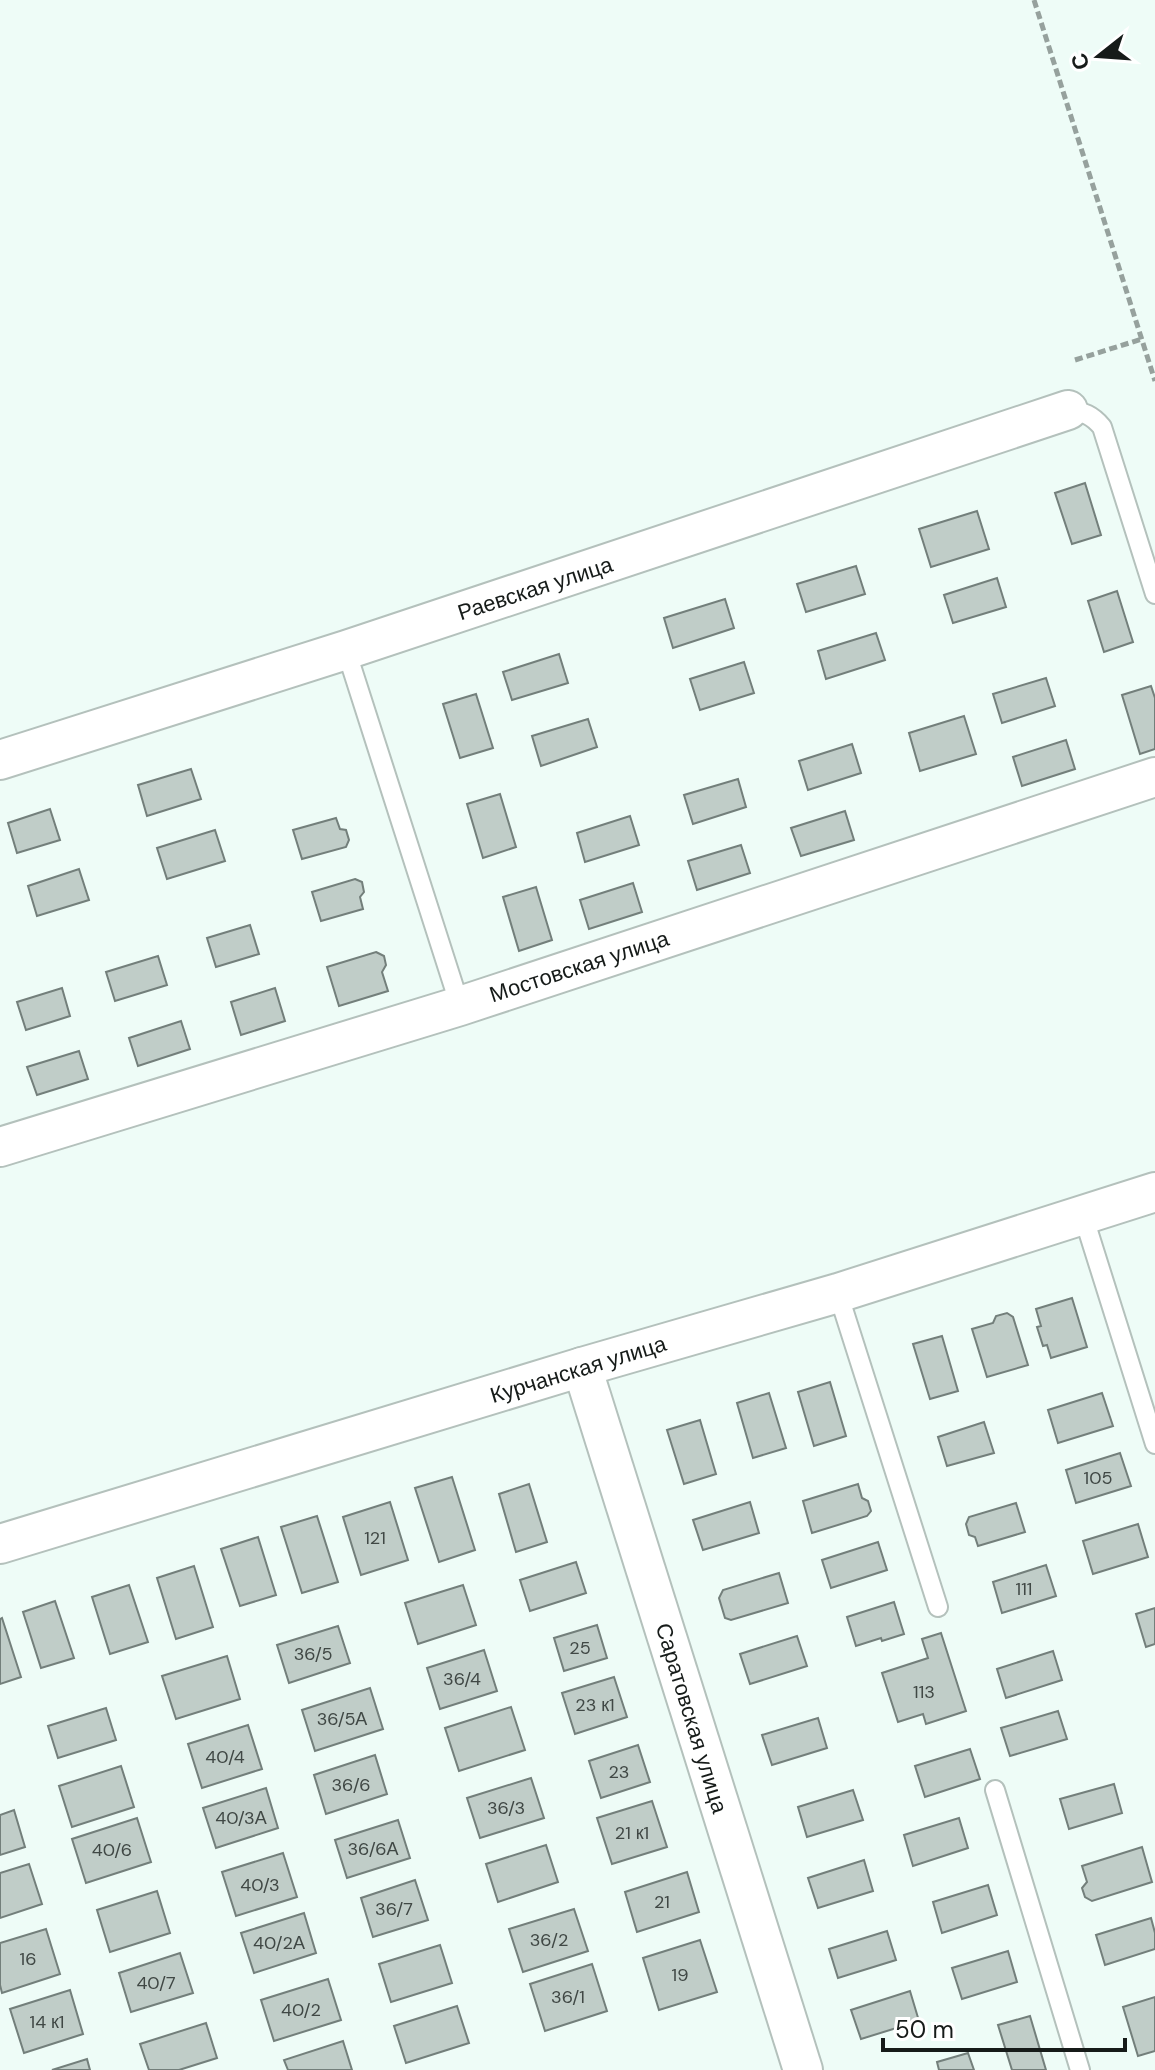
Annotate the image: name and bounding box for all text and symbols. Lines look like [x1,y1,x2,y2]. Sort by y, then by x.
north arrow [1059,16,1139,96]
text: С [1064,50,1097,74]
street label: Раевская улица [454,550,617,627]
street label: Мостовская улица [486,924,673,1009]
street label: Курчанская улица [487,1329,670,1410]
house number: 105 [1084,1466,1112,1490]
house number: 121 [364,1526,386,1550]
house number: 111 [1016,1577,1032,1601]
street label: Саратовская улица [649,1619,734,1818]
house number: 25 [569,1636,591,1660]
house number: 36/5 [294,1642,332,1666]
house number: 36/4 [443,1667,481,1691]
house number: 113 [913,1680,935,1704]
house number: 23 к1 [575,1693,615,1717]
house number: 36/5А [317,1707,367,1731]
house number: 40/4 [205,1745,245,1769]
house number: 23 [608,1760,630,1784]
house number: 36/6 [331,1773,371,1797]
house number: 36/3 [487,1796,525,1820]
house number: 40/3А [215,1806,267,1830]
house number: 21 к1 [615,1821,649,1845]
house number: 36/6А [347,1837,399,1861]
house number: 40/6 [92,1838,132,1862]
house number: 40/3 [240,1873,280,1897]
house number: 21 [654,1890,670,1914]
house number: 36/7 [375,1897,413,1921]
house number: 36/2 [530,1928,568,1952]
house number: 40/2А [253,1931,305,1955]
house number: 16 [20,1947,36,1971]
house number: 19 [672,1963,688,1987]
house number: 40/7 [136,1971,176,1995]
house number: 36/1 [551,1985,585,2009]
house number: 40/2 [281,1998,321,2022]
scale bar [883,2002,1125,2052]
house number: 14 к1 [30,2010,64,2034]
text: 50 m [895,2014,954,2045]

